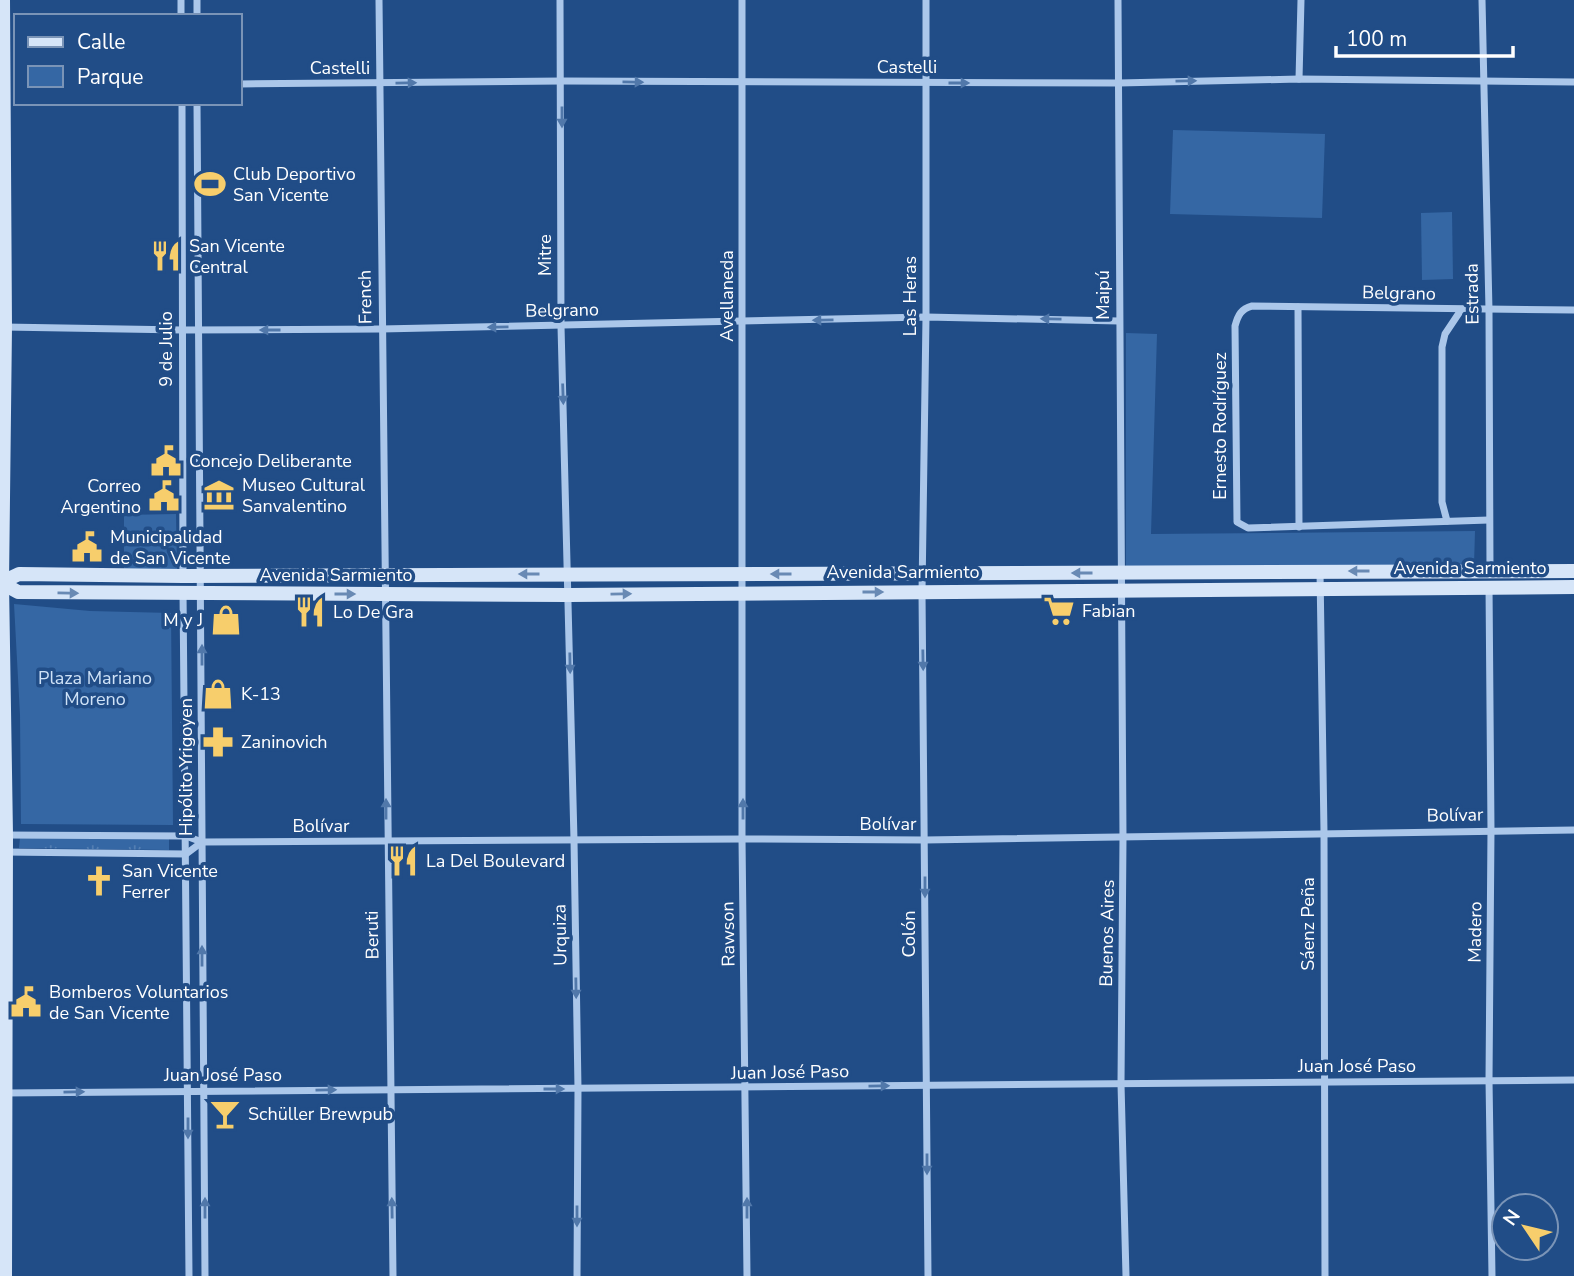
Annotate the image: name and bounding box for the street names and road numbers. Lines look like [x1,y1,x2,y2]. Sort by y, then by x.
street label: Castelli [877,55,937,79]
street label: Castelli [310,56,370,80]
street label: Mitre [533,234,557,276]
street label: Avellaneda [715,250,739,342]
street label: Las Heras [898,256,922,336]
street label: Estrada [1459,263,1485,325]
street label: French [353,270,377,324]
street label: Maipú [1091,270,1115,320]
street label: Belgrano [1362,280,1436,306]
street label: Belgrano [525,297,599,323]
street label: 9 de Julio [154,311,178,387]
street label: Ernesto Rodríguez [1208,352,1232,500]
street label: Avenida Sarmiento [1393,556,1547,580]
street label: Avenida Sarmiento [826,560,980,584]
street label: Avenida Sarmiento [259,563,413,587]
street label: Hipólito Yrigoyen [174,698,198,836]
street label: Bolívar [1426,802,1484,827]
street label: Bolívar [860,812,917,836]
street label: Bolívar [293,814,350,838]
street label: Sáenz Peña [1296,877,1320,971]
street label: Buenos Aires [1094,879,1120,987]
street label: Rawson [715,901,741,967]
street label: Madero [1462,901,1488,963]
street label: Urquiza [547,904,573,966]
street label: Beruti [360,910,384,960]
street label: Colón [897,911,921,957]
street label: Juan José Paso [1297,1054,1416,1078]
street label: Juan José Paso [730,1059,849,1085]
street label: Juan José Paso [163,1063,282,1087]

